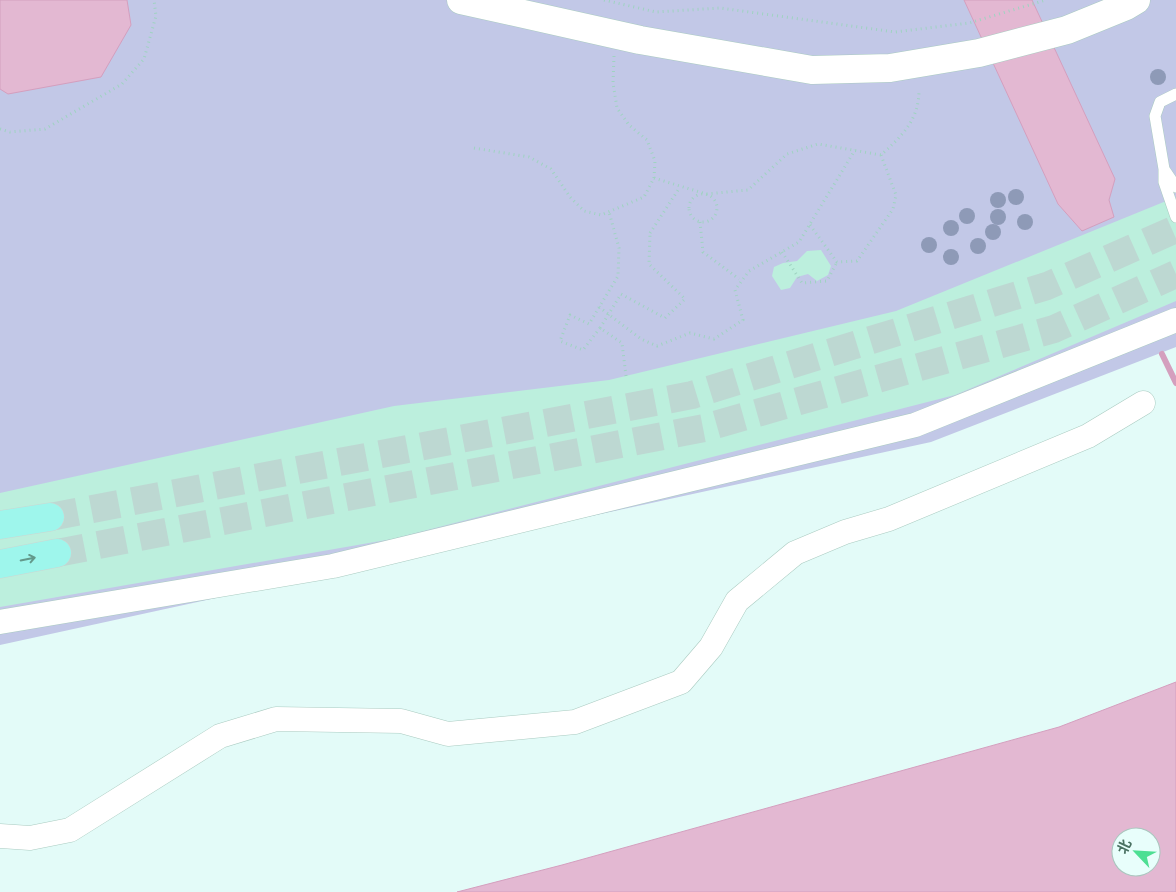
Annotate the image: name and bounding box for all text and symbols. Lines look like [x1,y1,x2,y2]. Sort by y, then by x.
one-way arrow [20,553,36,563]
north arrow [1111,827,1161,877]
text: 北 [1114,837,1134,856]

